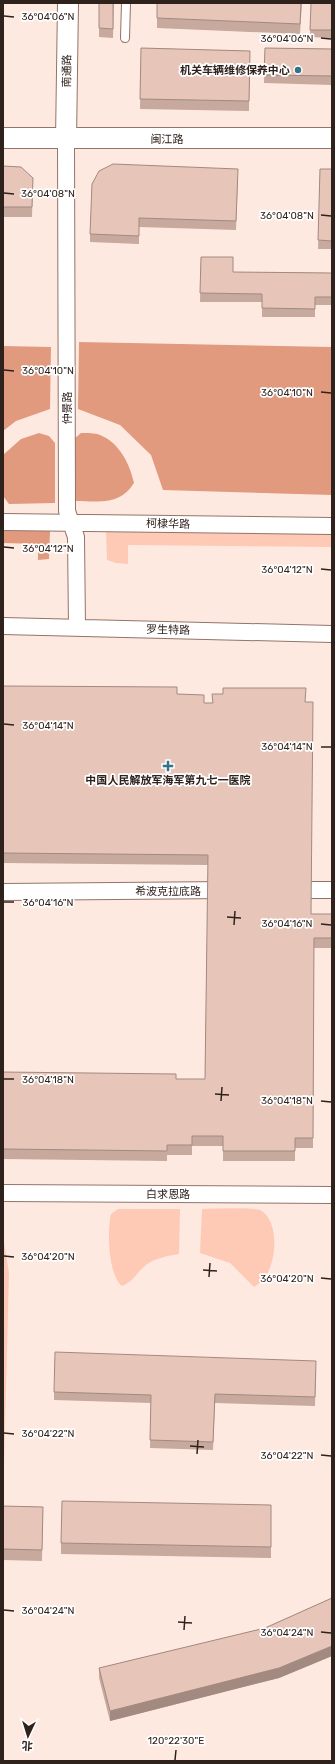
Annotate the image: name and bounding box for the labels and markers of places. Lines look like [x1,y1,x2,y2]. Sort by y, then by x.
place label: 机关车辆维修保养中心 [180,64,290,77]
marker: 机关车辆维修保养中心 [293,65,303,75]
marker: 中国人民解放军海军第九七一医院 [162,760,174,772]
place label: 中国人民解放军海军第九七一医院 [86,774,251,787]

